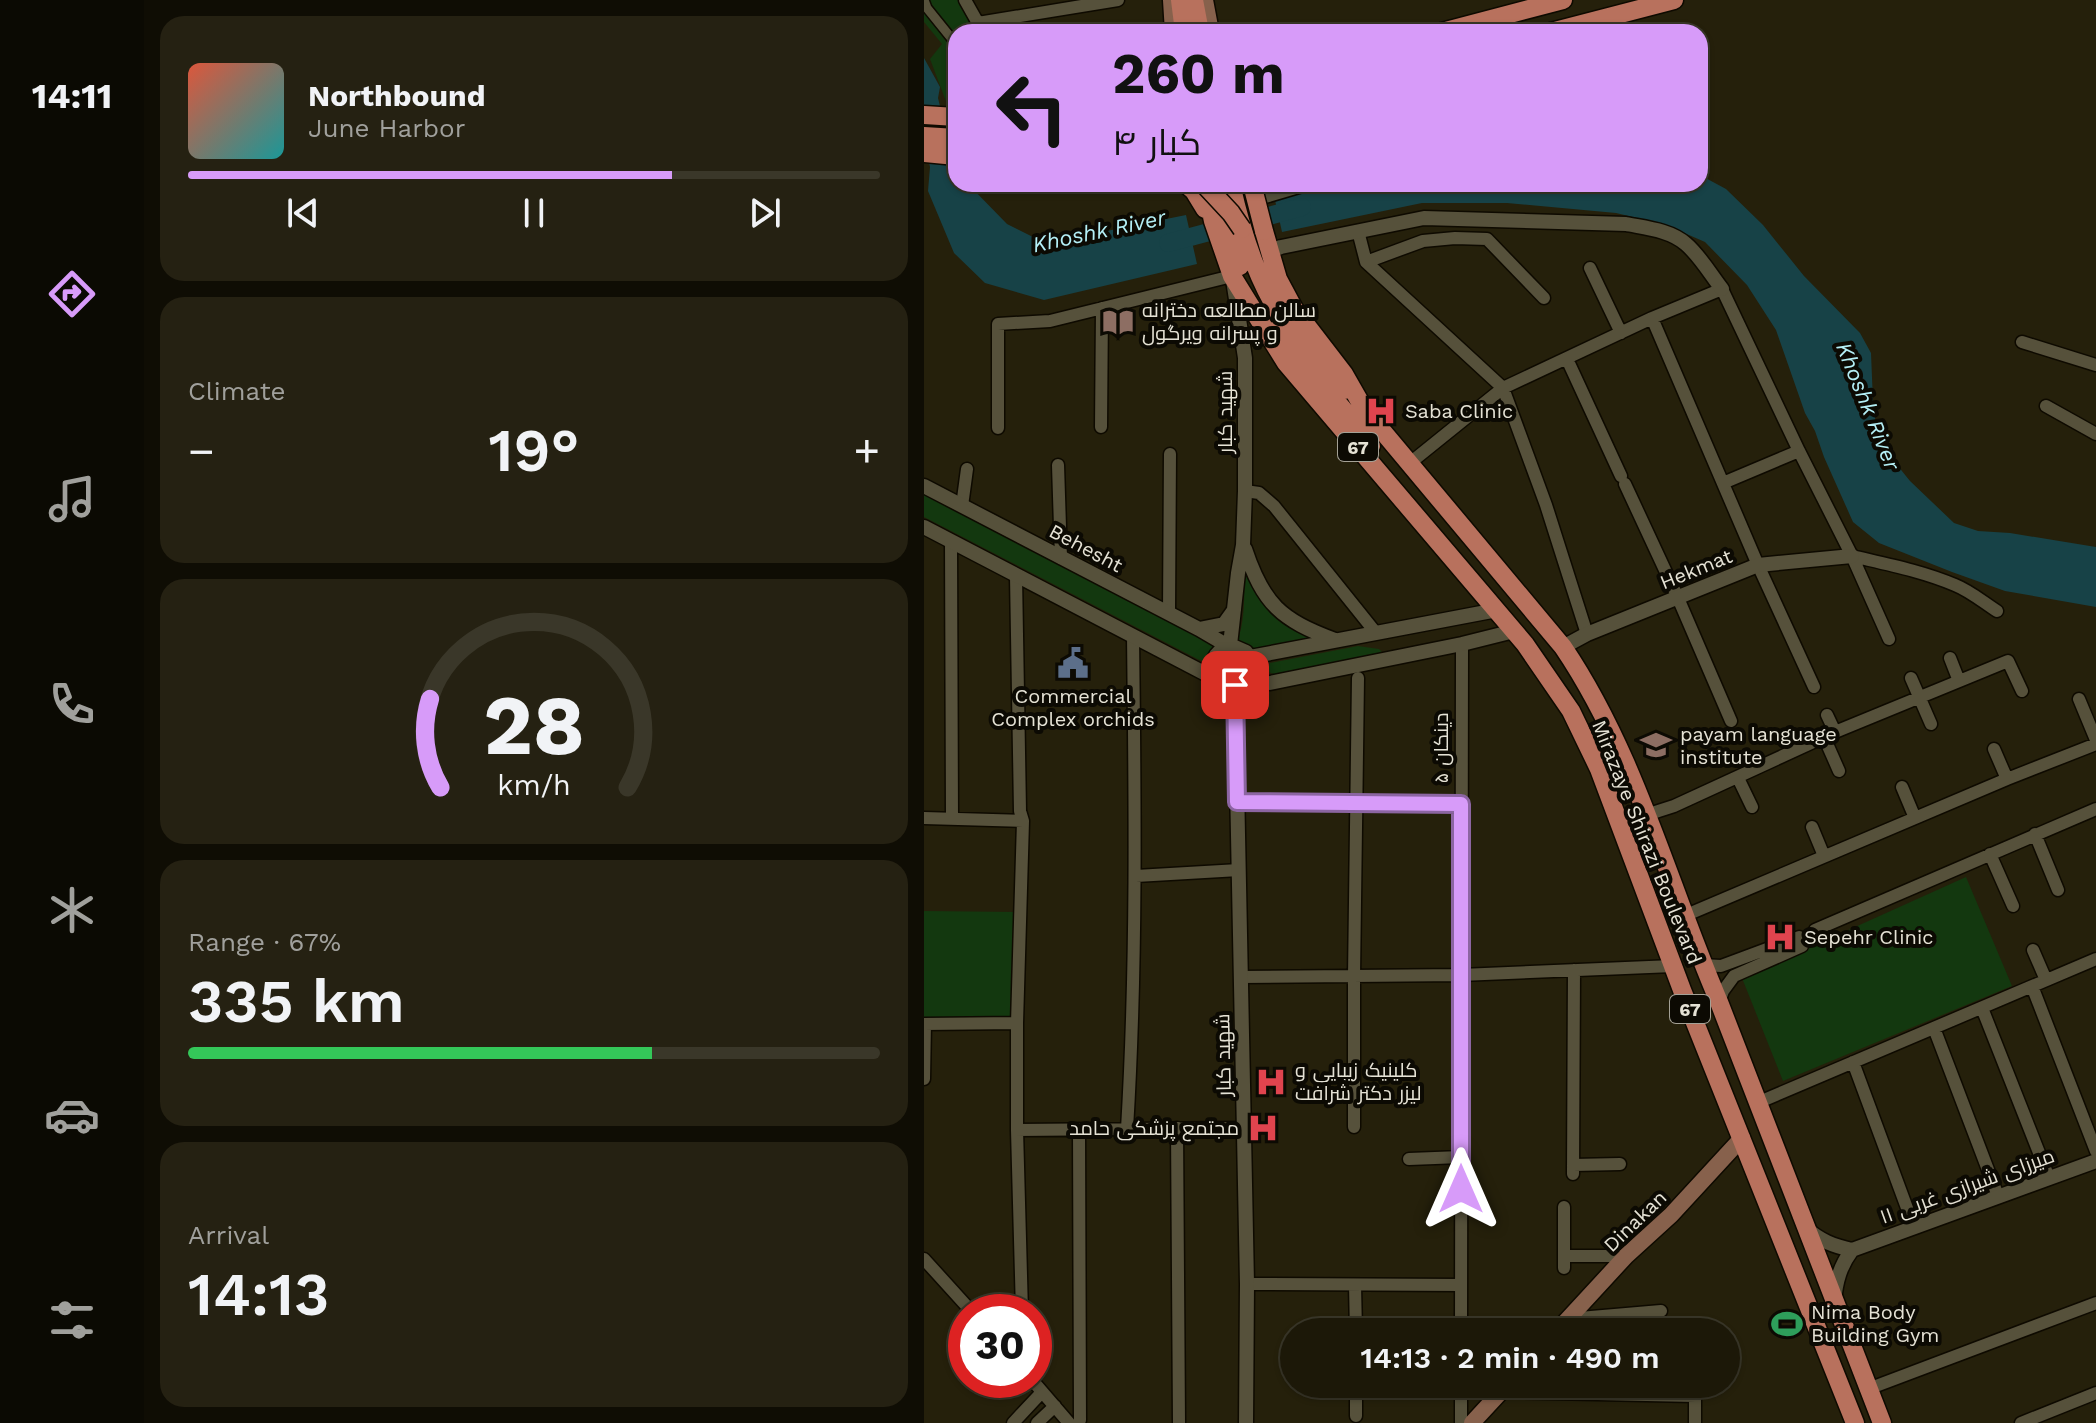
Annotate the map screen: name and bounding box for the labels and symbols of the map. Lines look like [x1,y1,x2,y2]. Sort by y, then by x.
water label: Khoshk River [1030,204,1169,257]
place label: سالن مطالعه دخترانه و پسرانه ویرگول [1142,298,1316,346]
library icon: سالن مطالعه دخترانه و پسرانه ویرگول [1101,305,1135,339]
water label: Khoshk River [1831,338,1906,475]
street label: شهید کبار [1213,371,1238,454]
hospital icon: Saba Clinic [1364,394,1398,428]
place label: Saba Clinic [1405,399,1513,423]
road number: 67 [1338,433,1378,461]
street label: Behesht [1045,519,1127,578]
street label: Hekmat [1656,543,1736,594]
public building icon: Commercial Complex orchids [1056,646,1090,680]
pin [1201,651,1269,719]
place label: Commercial Complex orchids [991,684,1155,731]
street label: ۵ دینکان [1429,712,1454,784]
street label: Mirazaye Shirazi Boulevard [1587,717,1707,967]
place label: payam language institute [1680,722,1837,769]
school or university icon: payam language institute [1639,728,1673,762]
hospital icon: Sepehr Clinic [1763,920,1797,954]
place label: Sepehr Clinic [1804,925,1933,949]
road number: 67 [1670,995,1710,1023]
street label: شهید کبار [1210,1013,1237,1098]
place label: کلینیک زیبایی و لیزر دکتر شرافت [1295,1058,1421,1105]
hospital icon: کلینیک زیبایی و لیزر دکتر شرافت [1254,1065,1288,1099]
hospital icon: مجتمع پزشکی حامد [1246,1111,1280,1145]
place label: مجتمع پزشکی حامد [1069,1116,1239,1142]
street label: میرزای شیرازی غربی ۱۱ [1876,1143,2058,1230]
position arrow [1419,1147,1503,1231]
street label: Dinakan [1599,1185,1671,1257]
speed limit sign: 30 [948,1294,1052,1398]
place label: Nima Body Building Gym [1811,1300,1939,1347]
sports icon: Nima Body Building Gym [1770,1307,1804,1341]

